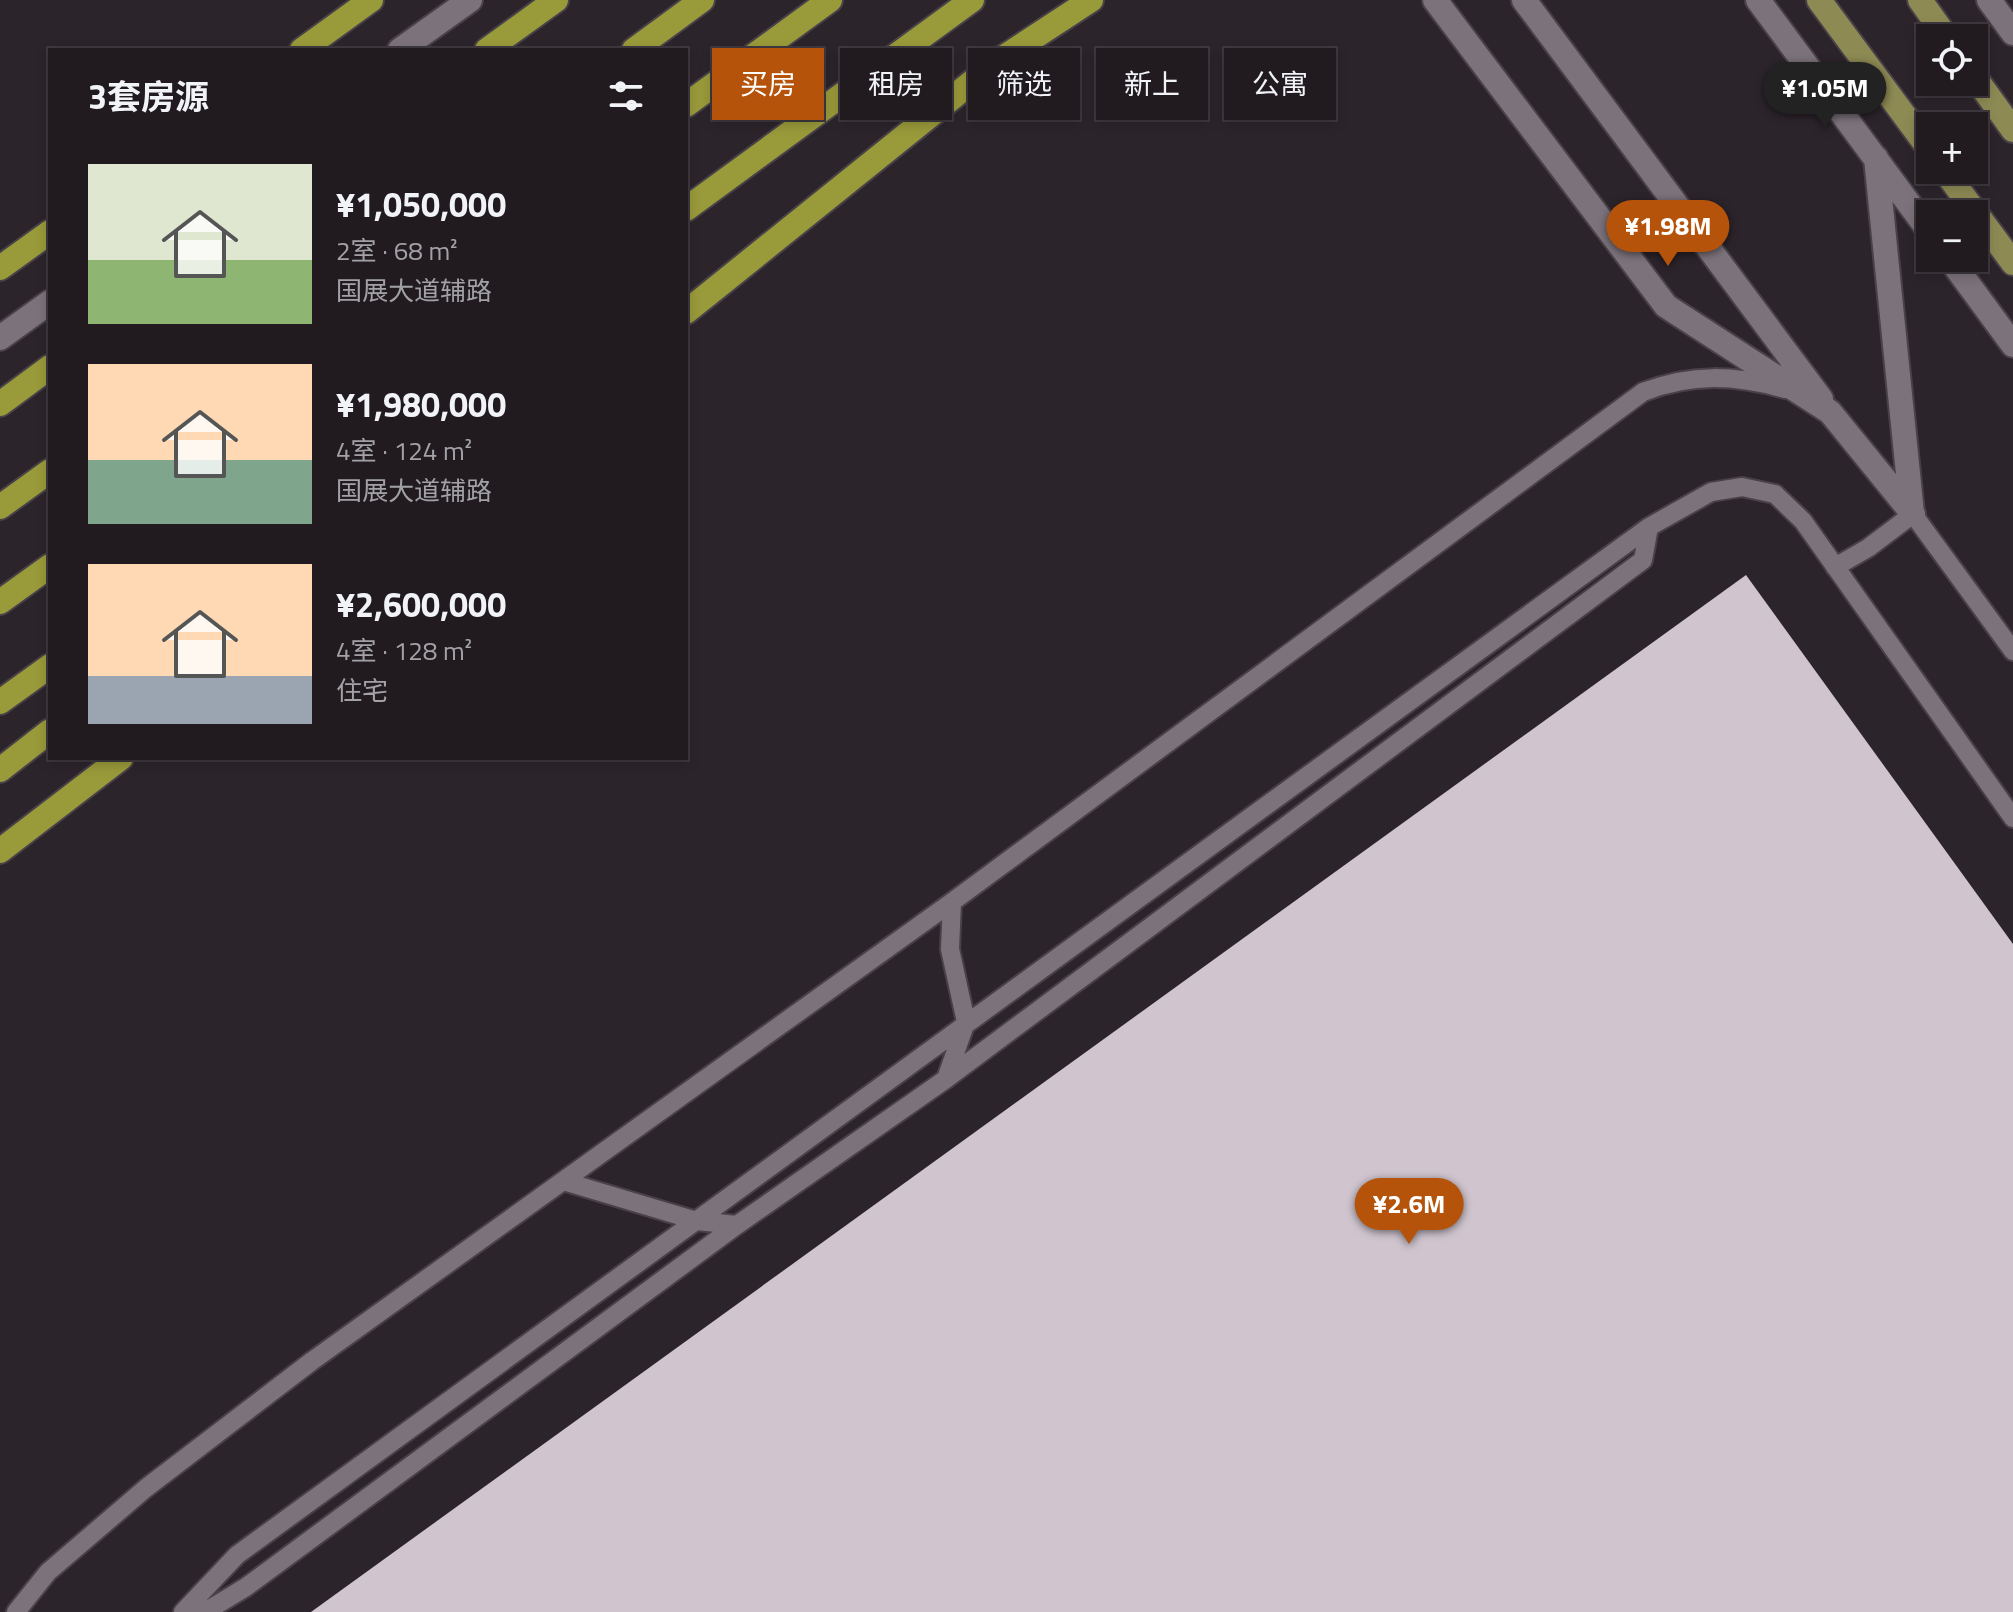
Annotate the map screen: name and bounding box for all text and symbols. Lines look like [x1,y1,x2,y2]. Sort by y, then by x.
map controls [1916,24,1988,272]
button: locate [1916,24,1988,96]
chip: 买房 [712,48,824,120]
chip: 租房 [840,48,952,120]
chip: 筛选 [968,48,1080,120]
chip: 新上 [1096,48,1208,120]
chip: 公寓 [1224,48,1336,120]
pin: ¥1.05M [1760,62,1890,130]
text: ¥1.05M [1781,68,1869,107]
text: 3套房源 [88,70,209,122]
icon: filters [604,74,648,118]
button: + [1916,112,1988,184]
text: ¥1,050,000 [336,178,506,230]
icon: home [152,196,248,292]
pin: ¥1.98M [1603,200,1733,268]
button: − [1916,200,1988,272]
text: ¥1.98M [1624,206,1712,245]
text: 2室 · 68 m² [336,231,458,270]
text: 国展大道辅路 [336,271,492,310]
text: ¥1,980,000 [336,378,506,430]
icon: home [152,396,248,492]
text: 4室 · 124 m² [336,431,472,470]
text: 国展大道辅路 [336,471,492,510]
text: ¥2,600,000 [336,578,506,630]
icon: home [152,596,248,692]
text: 4室 · 128 m² [336,631,472,670]
text: 住宅 [336,671,388,710]
pin: ¥2.6M [1353,1178,1465,1246]
text: ¥2.6M [1373,1184,1445,1223]

